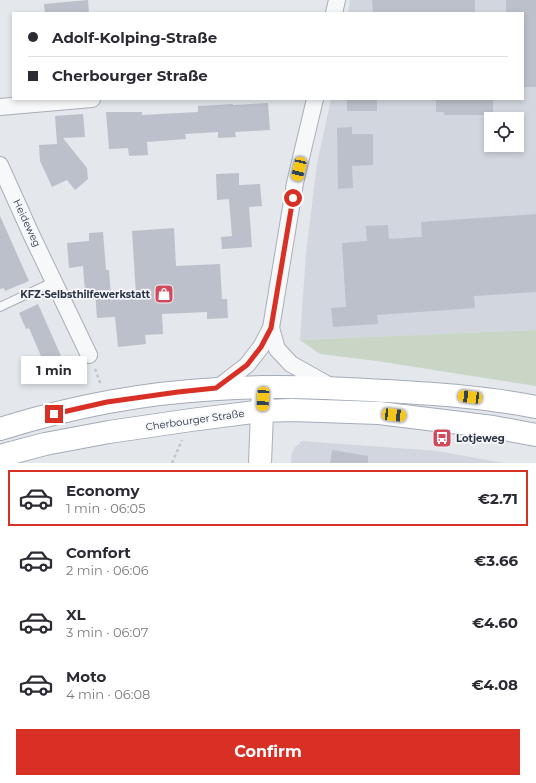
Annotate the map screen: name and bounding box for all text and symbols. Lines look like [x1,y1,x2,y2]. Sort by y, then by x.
text: Adolf-Kolping-Straße [52,28,217,47]
text: Cherbourger Straße [52,66,208,85]
map controls [484,112,524,152]
button: locate [484,112,524,152]
car [290,156,308,182]
route start [284,189,302,207]
street label: Heideweg [10,197,44,249]
shop icon: KFZ-Selbsthilfewerkstatt [153,283,175,305]
place label: KFZ-Selbsthilfewerkstatt [20,288,151,301]
callout: 1 min [21,356,87,384]
text: 1 min [36,362,72,378]
car [256,387,270,411]
car [457,390,483,404]
route end [45,405,63,423]
street label: Cherbourger Straße [145,407,245,433]
car [381,408,407,422]
bus stop icon: Lotjeweg [431,427,453,449]
place label: Lotjeweg [456,432,505,445]
icon: car [18,480,54,516]
text: Economy [66,481,139,500]
text: €2.71 [478,489,518,508]
text: 1 min · 06:05 [66,500,146,516]
icon: car [18,542,54,578]
text: Comfort [66,543,131,562]
text: €3.66 [474,551,518,570]
text: 2 min · 06:06 [66,562,149,578]
icon: car [18,604,54,640]
text: XL [66,605,85,624]
text: €4.60 [472,613,518,632]
text: 3 min · 06:07 [66,624,148,640]
icon: car [18,666,54,702]
text: Moto [66,667,106,686]
text: €4.08 [472,675,518,694]
text: 4 min · 06:08 [66,686,150,702]
button: Confirm [16,729,520,775]

